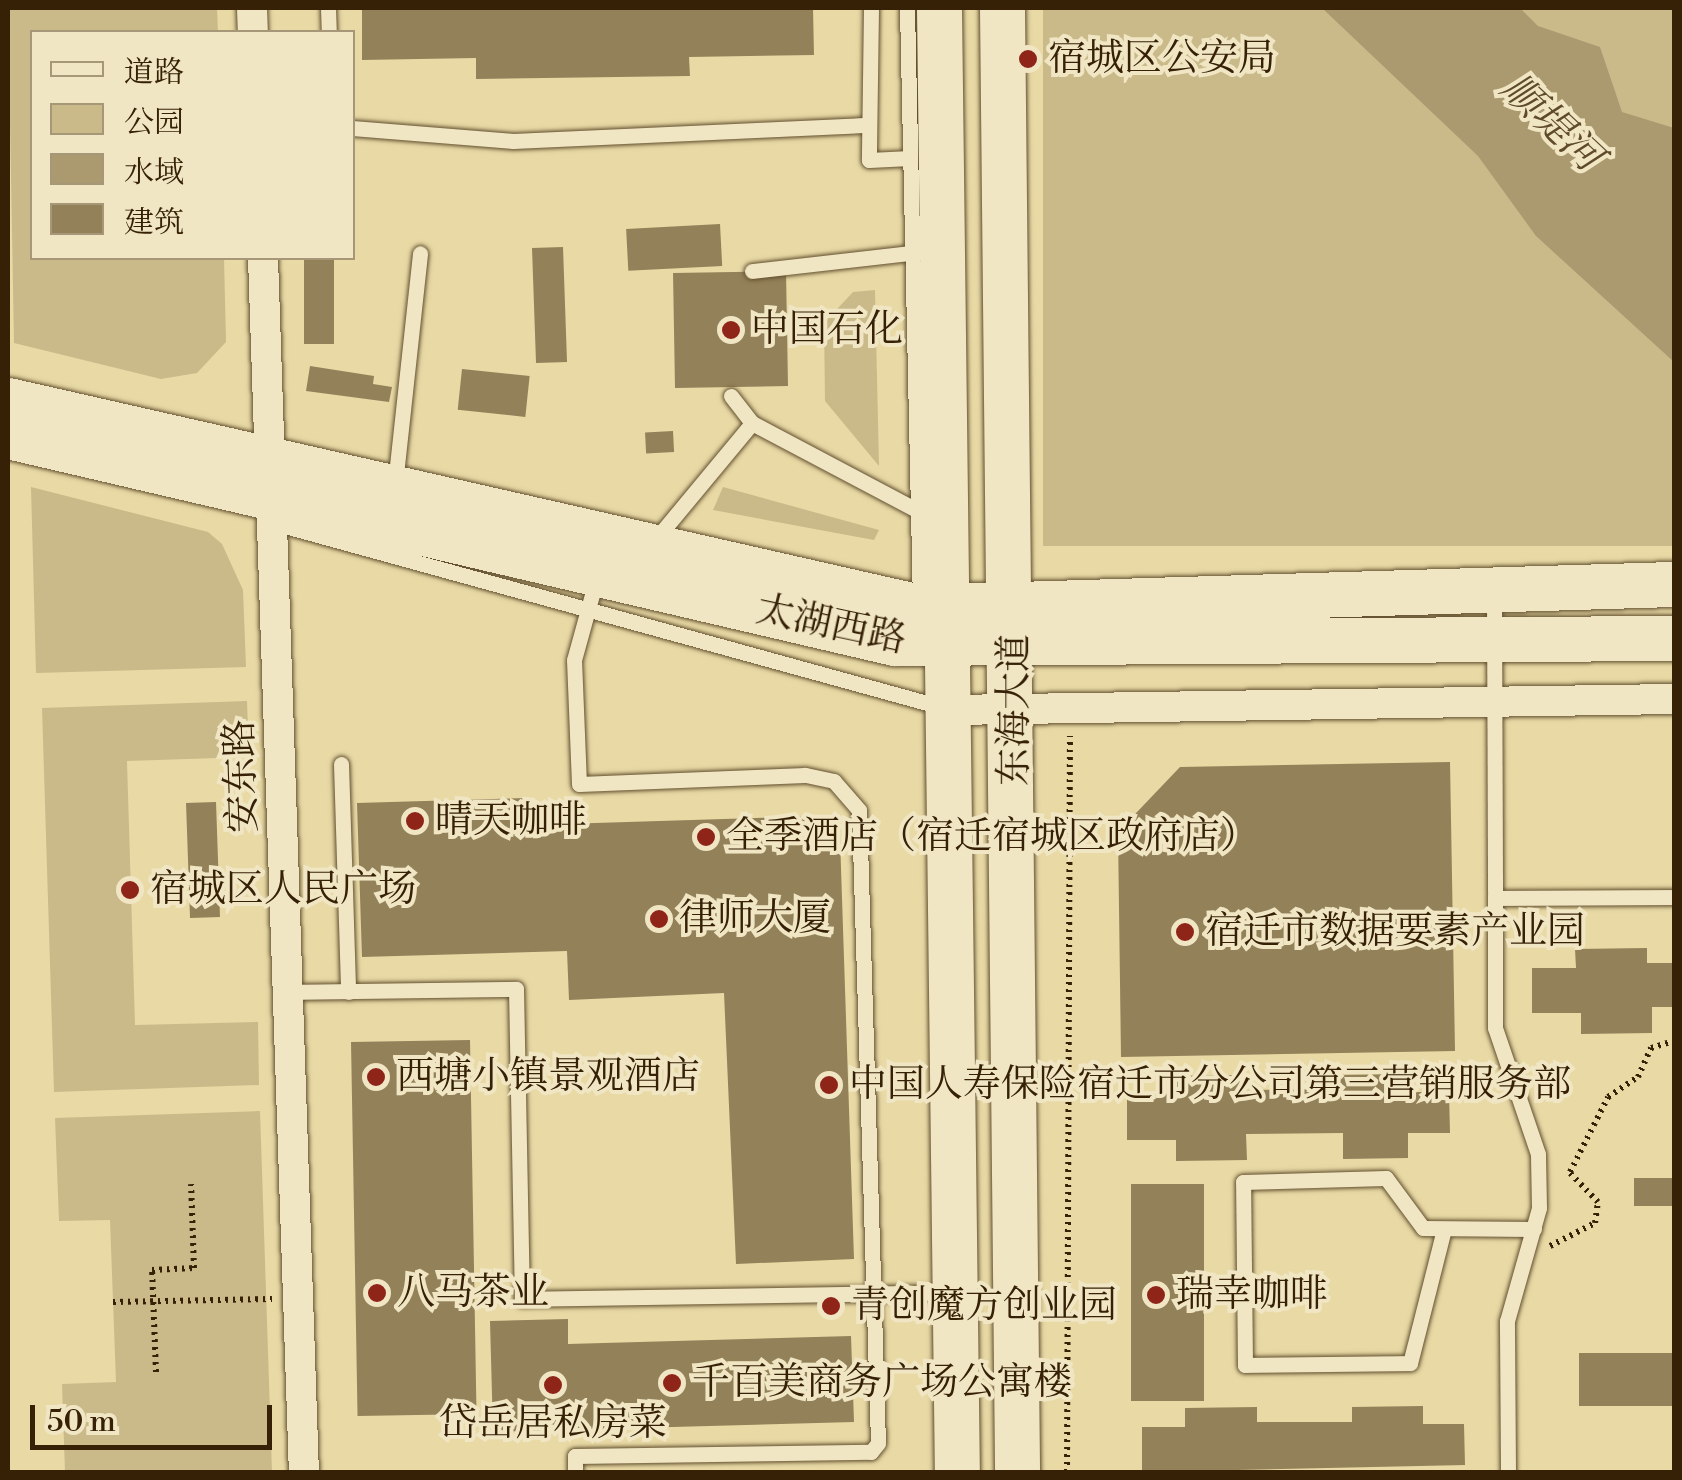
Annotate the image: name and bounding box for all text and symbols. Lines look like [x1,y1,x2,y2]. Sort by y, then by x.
legend [30,30,355,260]
place label: 宿城区公安局 [1048,36,1276,82]
marker: 宿城区公安局 [1017,48,1039,70]
text: 道路 [124,54,184,92]
water label: 顺堤河 [1491,65,1611,181]
text: 公园 [124,104,184,142]
text: 水域 [124,154,184,192]
text: 建筑 [124,204,184,242]
place label: 中国石化 [751,307,903,353]
marker: 中国石化 [720,319,742,341]
street label: 太湖西路 [752,587,910,663]
street label: 东海大道 [992,634,1038,786]
street label: 安东路 [217,718,267,834]
place label: 晴天咖啡 [435,798,587,844]
marker: 晴天咖啡 [404,810,426,832]
place label: 全季酒店（宿迁宿城区政府店） [726,814,1258,860]
marker: 全季酒店（宿迁宿城区政府店） [695,826,717,848]
place label: 宿城区人民广场 [150,867,416,913]
marker: 宿城区人民广场 [119,879,141,901]
place label: 律师大厦 [679,896,831,942]
marker: 律师大厦 [648,908,670,930]
place label: 宿迁市数据要素产业园 [1205,909,1585,955]
marker: 宿迁市数据要素产业园 [1174,921,1196,943]
place label: 西塘小镇景观酒店 [396,1054,700,1100]
place label: 中国人寿保险宿迁市分公司第三营销服务部 [849,1062,1571,1108]
marker: 西塘小镇景观酒店 [365,1066,387,1088]
marker: 中国人寿保险宿迁市分公司第三营销服务部 [818,1074,840,1096]
place label: 八马茶业 [397,1270,549,1316]
place label: 瑞幸咖啡 [1176,1272,1328,1318]
marker: 八马茶业 [366,1282,388,1304]
place label: 青创魔方创业园 [851,1283,1117,1329]
marker: 瑞幸咖啡 [1145,1284,1167,1306]
marker: 青创魔方创业园 [820,1295,842,1317]
place label: 千百美商务广场公寓楼 [692,1360,1072,1406]
marker: 千百美商务广场公寓楼 [661,1372,683,1394]
marker: 岱岳居私房菜 [542,1374,564,1396]
scale bar [35,1385,278,1447]
place label: 岱岳居私房菜 [439,1401,667,1447]
text: 50 m [47,1403,116,1441]

